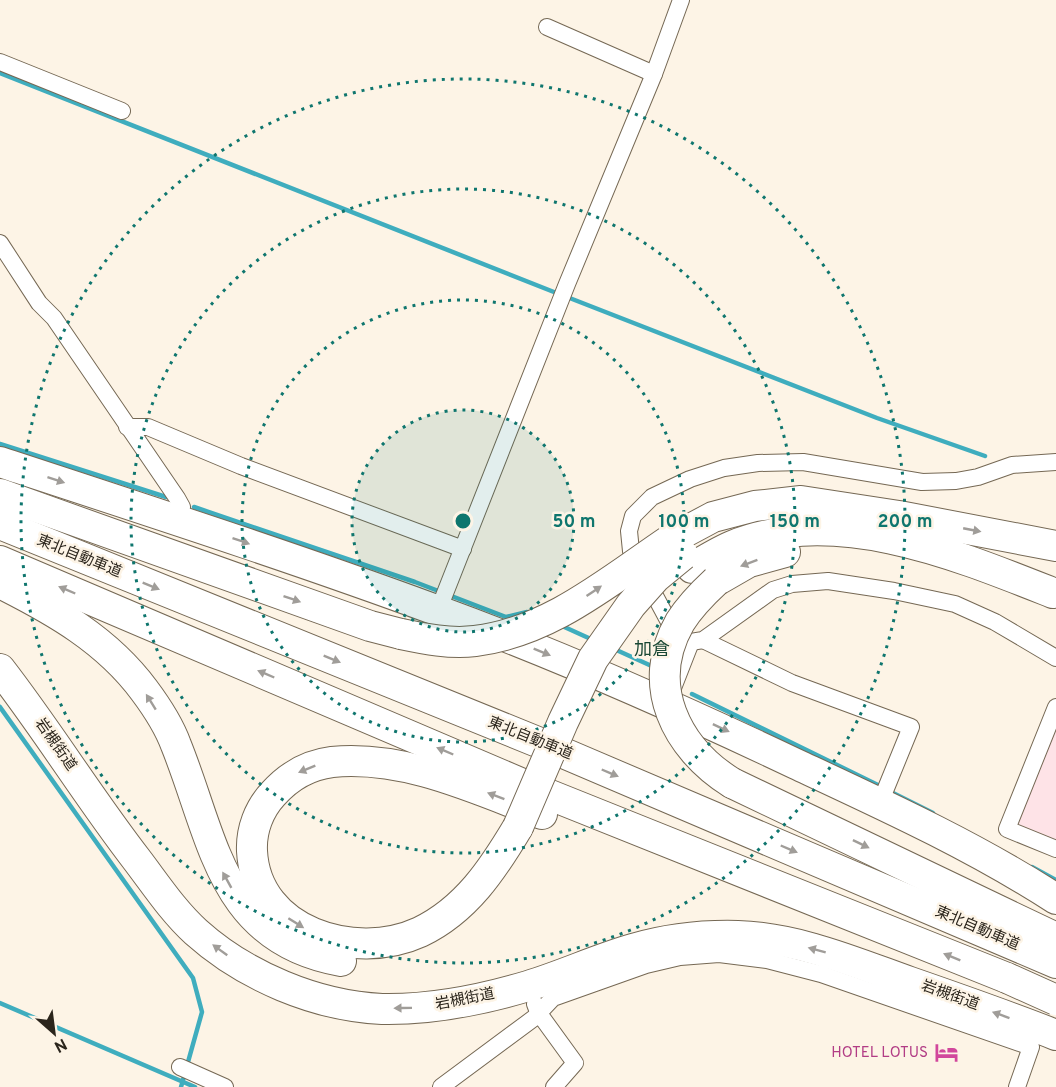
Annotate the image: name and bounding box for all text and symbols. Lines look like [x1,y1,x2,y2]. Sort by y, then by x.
one-way arrow [47,476,65,486]
centre of rings [453,511,473,531]
text: 50 m [552,511,596,534]
text: 100 m [658,511,710,534]
text: 150 m [770,511,820,534]
text: 200 m [877,511,933,534]
one-way arrow [962,526,981,535]
street label: 東北自動車道 [34,530,125,583]
one-way arrow [232,537,250,547]
one-way arrow [740,558,758,568]
one-way arrow [143,581,161,591]
one-way arrow [58,585,76,595]
one-way arrow [586,585,602,597]
one-way arrow [283,594,301,604]
district label: 加倉 [634,639,670,662]
one-way arrow [533,648,551,657]
one-way arrow [323,655,341,664]
one-way arrow [257,669,275,679]
one-way arrow [146,694,157,710]
street label: 東北自動車道 [485,712,576,765]
street label: 岩槻街道 [30,715,80,775]
one-way arrow [713,724,730,733]
one-way arrow [437,747,454,756]
one-way arrow [298,764,316,774]
one-way arrow [601,768,618,777]
one-way arrow [487,791,505,800]
one-way arrow [852,840,869,849]
one-way arrow [781,844,799,854]
one-way arrow [222,872,232,889]
street label: 東北自動車道 [932,902,1023,955]
one-way arrow [288,917,304,928]
one-way arrow [213,944,229,956]
one-way arrow [808,944,826,954]
one-way arrow [943,951,961,961]
street label: 岩槻街道 [919,977,981,1015]
street label: 岩槻街道 [434,985,496,1015]
north arrow [24,1003,84,1063]
one-way arrow [393,1003,412,1013]
one-way arrow [992,1009,1010,1019]
text: N [50,1033,70,1056]
hotel icon: HOTEL LOTUS [933,1040,959,1066]
place label: HOTEL LOTUS [831,1044,928,1063]

